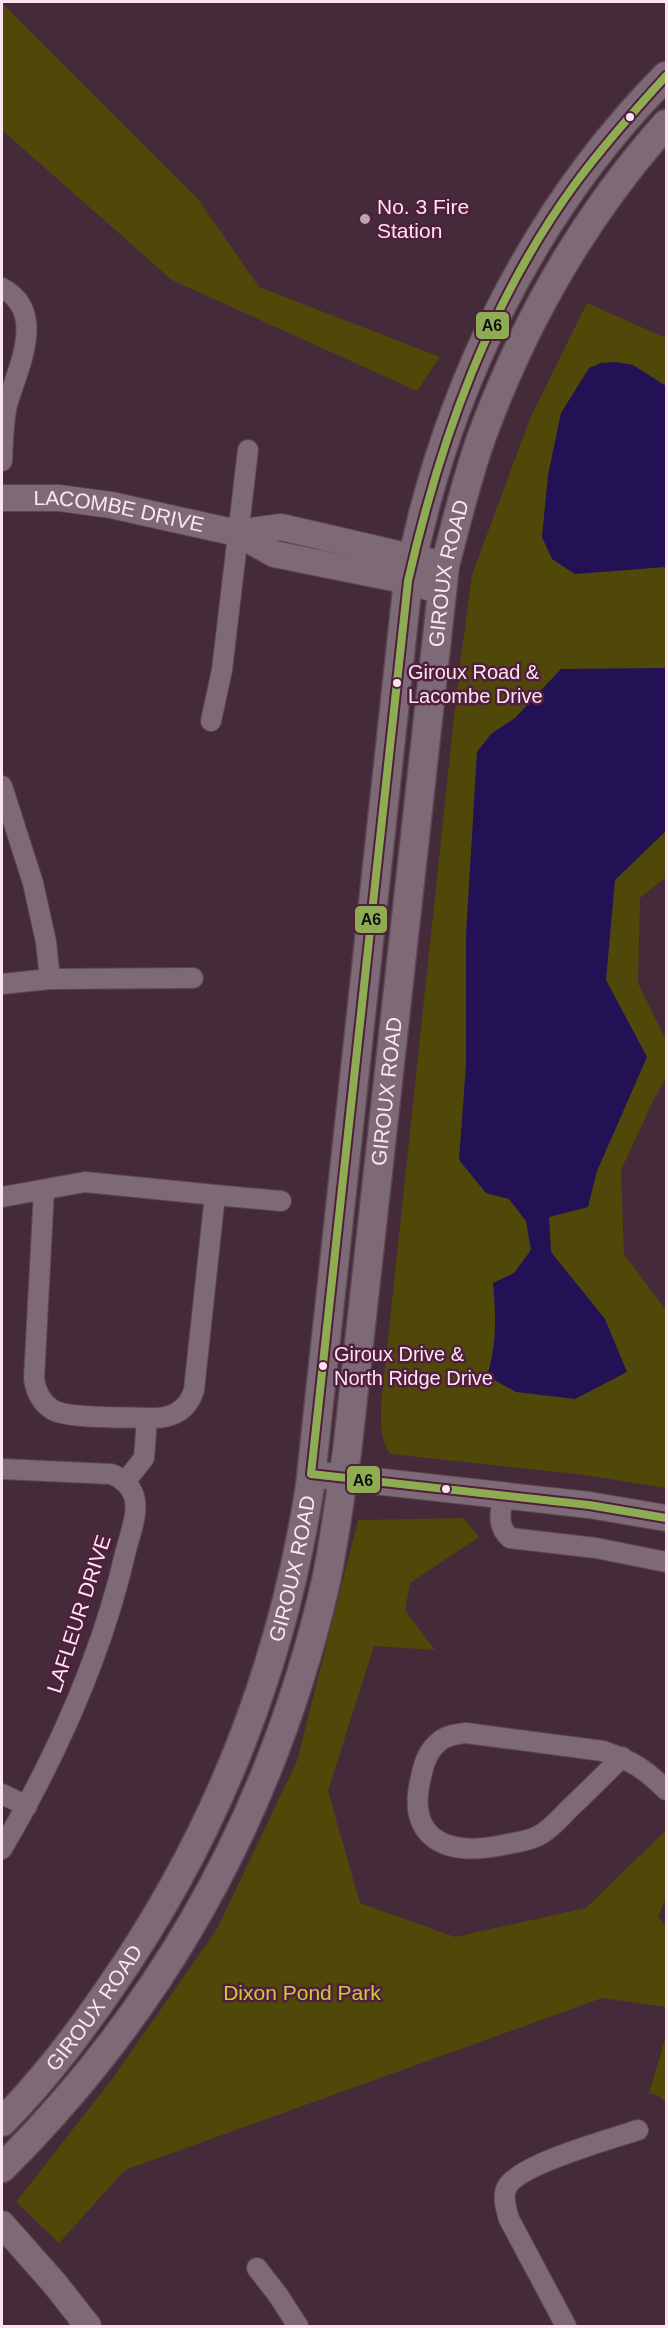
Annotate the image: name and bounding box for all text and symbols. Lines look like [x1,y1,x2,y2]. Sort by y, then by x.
unlabelled marker [624,111,636,123]
place label: No. 3 Fire Station [377,195,469,242]
marker: No. 3 Fire Station [358,212,372,226]
line badge: A6 [475,311,510,340]
text: A6 [482,317,502,334]
street label: LACOMBE DRIVE [34,486,206,536]
street label: GIROUX ROAD [424,497,473,648]
place label: Giroux Road & Lacombe Drive [408,661,543,707]
marker: Giroux Road & Lacombe Drive [391,677,403,689]
line badge: A6 [354,905,388,934]
text: A6 [361,911,381,928]
street label: GIROUX ROAD [367,1016,406,1167]
place label: Giroux Drive & North Ridge Drive [334,1343,493,1389]
marker: Giroux Drive & North Ridge Drive [317,1360,329,1372]
line badge: A6 [346,1465,381,1494]
text: A6 [353,1472,373,1489]
unlabelled marker [440,1483,452,1495]
street label: GIROUX ROAD [264,1494,319,1644]
street label: LAFLEUR DRIVE [42,1532,115,1696]
street label: GIROUX ROAD [41,1940,147,2075]
park label: Dixon Pond Park [223,1981,381,2004]

